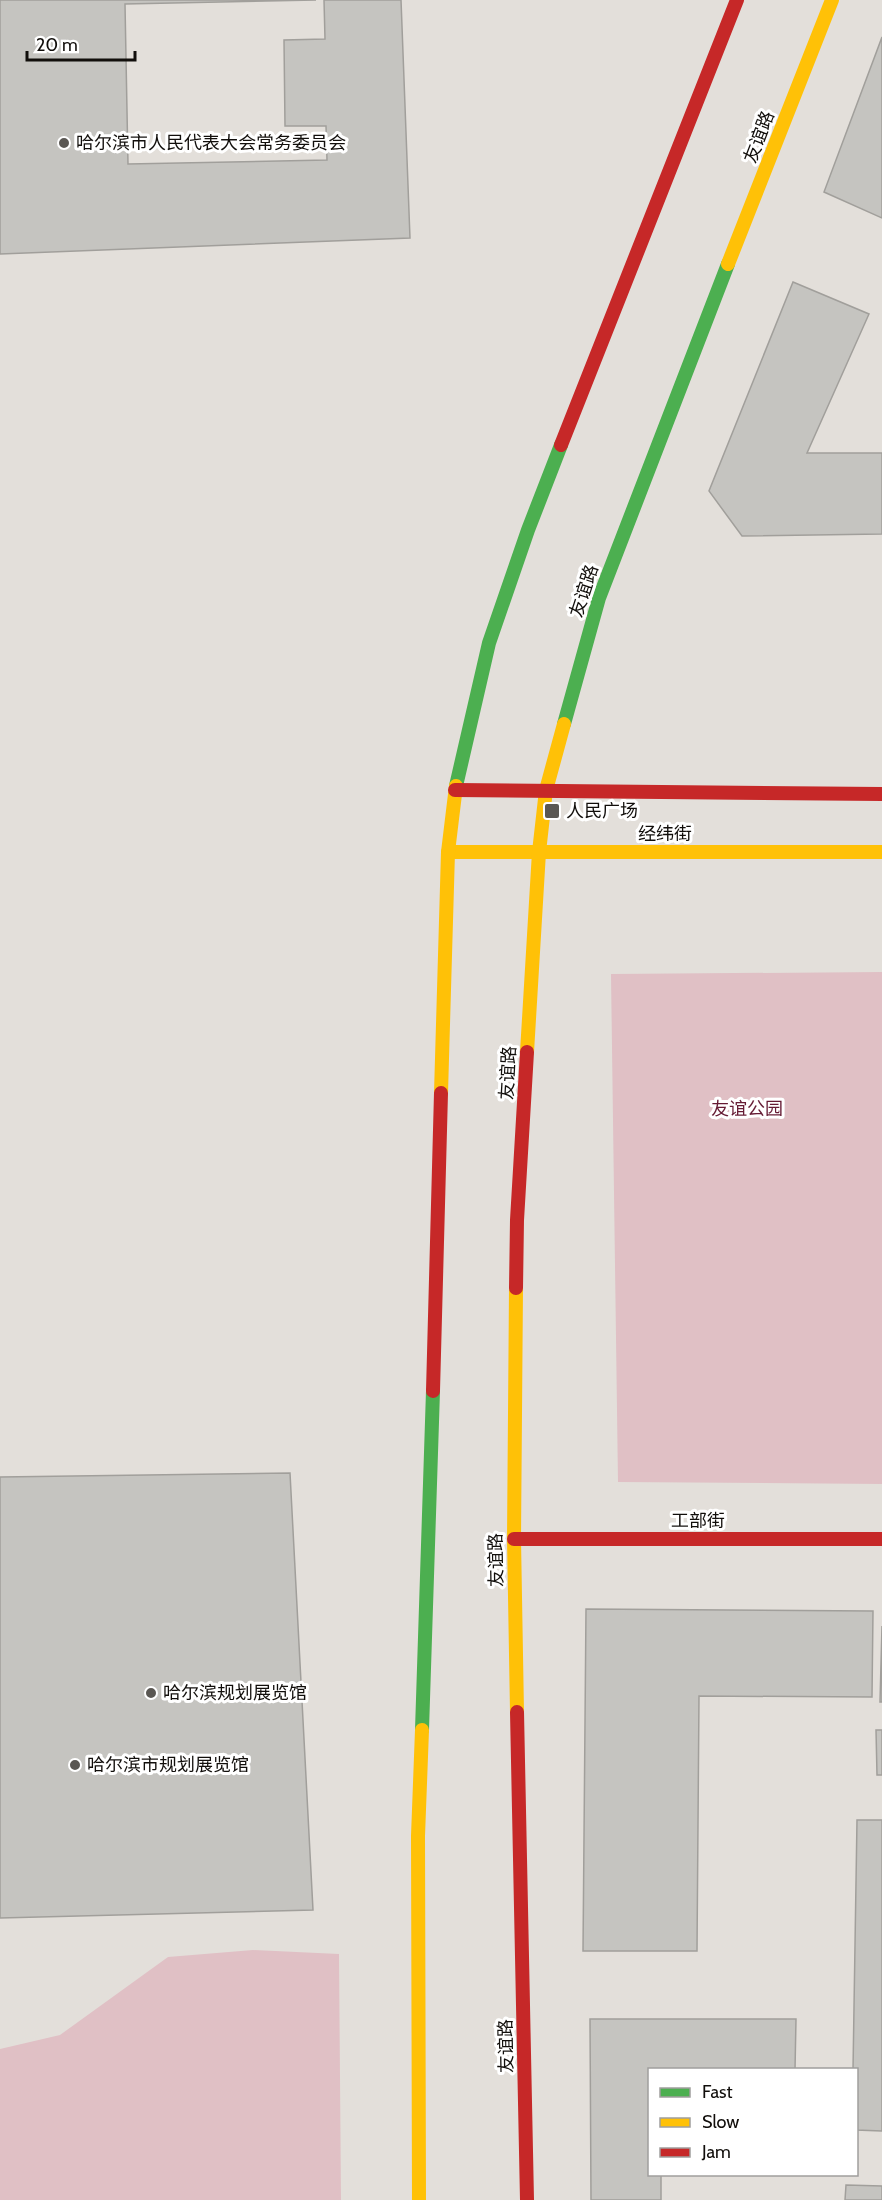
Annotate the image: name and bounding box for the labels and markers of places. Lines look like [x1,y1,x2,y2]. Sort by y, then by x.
place label: 哈尔滨市人民代表大会常务委员会 [76,132,346,154]
marker: 哈尔滨市人民代表大会常务委员会 [57,136,71,150]
place label: 人民广场 [566,800,638,822]
marker: 人民广场 [543,802,561,820]
place label: 哈尔滨规划展览馆 [163,1682,307,1704]
marker: 哈尔滨规划展览馆 [144,1686,158,1700]
place label: 哈尔滨市规划展览馆 [87,1754,249,1776]
marker: 哈尔滨市规划展览馆 [68,1758,82,1772]

